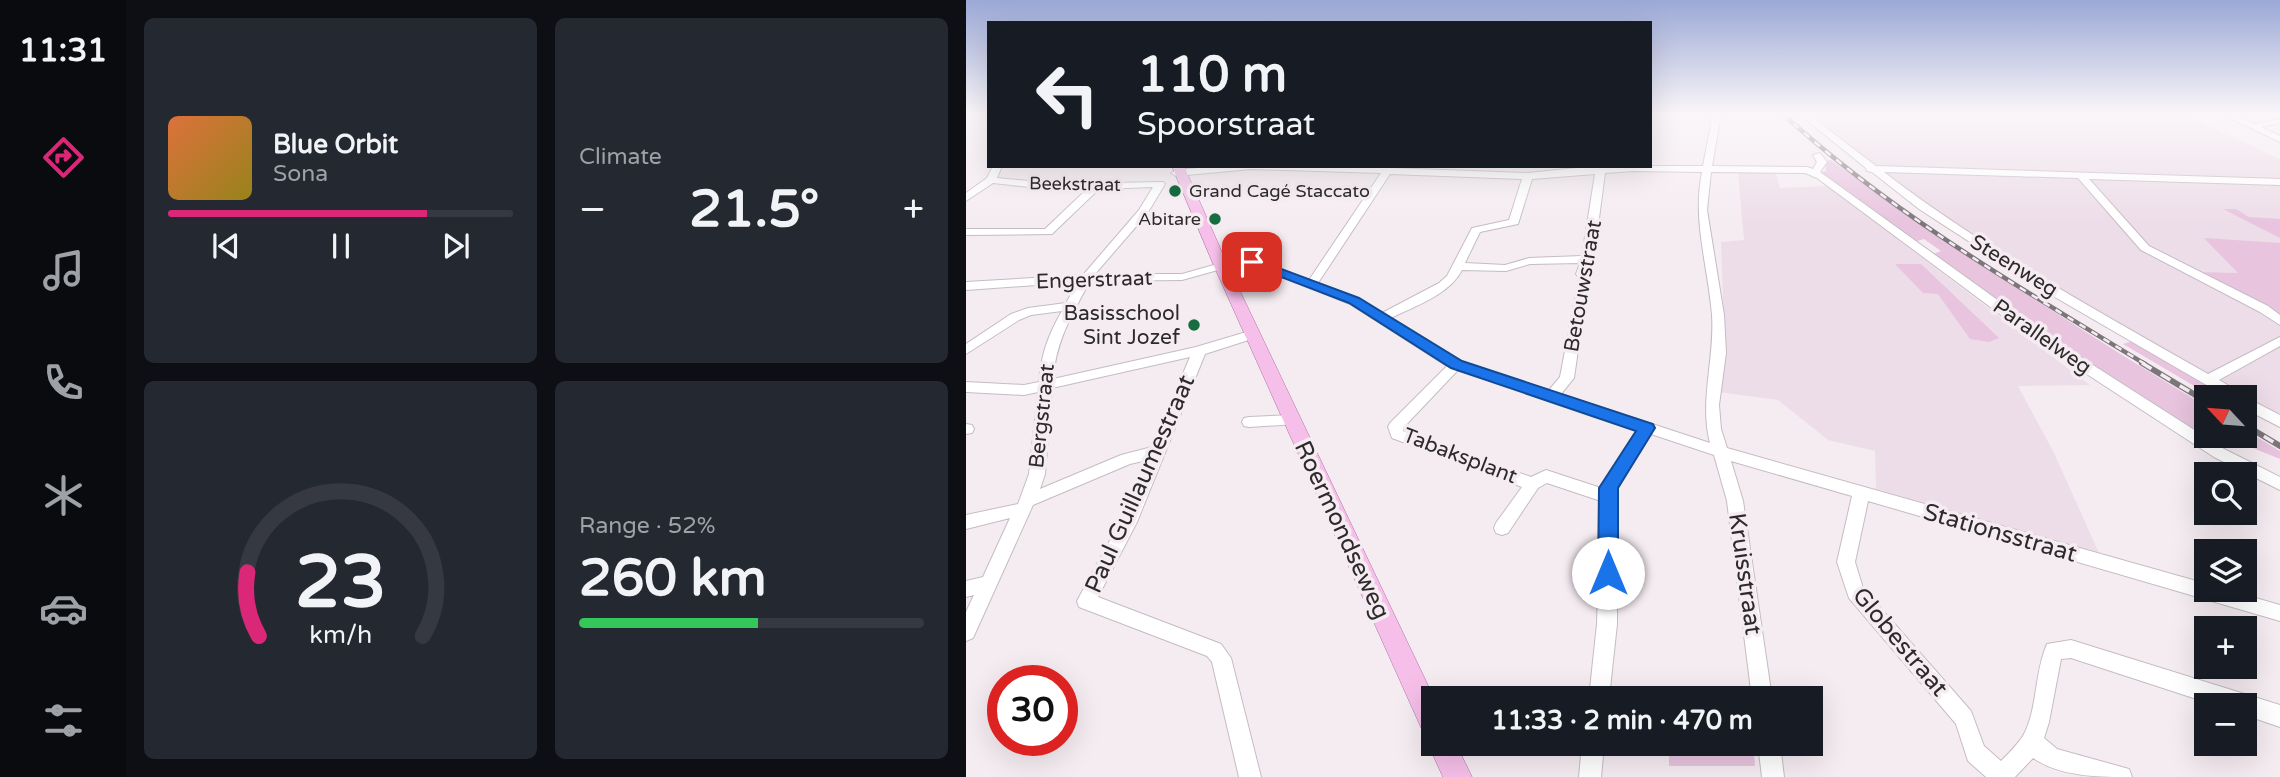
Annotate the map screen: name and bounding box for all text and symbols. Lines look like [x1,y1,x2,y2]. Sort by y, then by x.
text: 11:31 [19,32,107,70]
text: 110 m [1137,46,1287,105]
icon: left [1022,49,1113,140]
text: Spoorstraat [1137,106,1315,144]
text: Blue Orbit [273,129,398,160]
icon: directions [39,133,88,182]
text: Climate [579,143,662,171]
text: Sona [273,160,328,188]
street label: Beekstraat [1029,172,1121,196]
text: 21.5° [689,178,819,241]
place label: Grand Cagé Staccato [1189,180,1370,202]
marker: Grand Cagé Staccato [1167,183,1183,199]
text: − [579,187,606,233]
text: + [903,187,924,233]
place label: Abitare [1138,208,1201,230]
marker: Abitare [1207,211,1223,227]
street label: Betouwstraat [1559,218,1607,354]
icon: previous [207,227,245,265]
icon: pause [322,227,360,265]
icon: next [437,227,475,265]
street label: Steenweg [1966,229,2062,303]
pin [1222,232,1282,292]
icon: arrive [1233,243,1271,281]
icon: music [39,246,88,295]
street label: Engerstraat [1035,265,1153,295]
street label: Parallelweg [1988,294,2096,380]
place label: Basisschool Sint Jozef [1063,301,1180,350]
marker: Basisschool Sint Jozef [1186,317,1202,333]
icon: phone [39,358,88,407]
street label: Bergstraat [1024,363,1060,469]
street label: Paul Guillaumestraat [1079,370,1201,598]
north arrow [2194,385,2258,448]
map controls [2194,385,2257,756]
street label: Tabaksplant [1399,423,1521,489]
street label: Roermondseweg [1288,436,1396,624]
button: search [2194,462,2257,525]
icon: climate [39,471,88,520]
street label: Stationsstraat [1920,497,2080,569]
street label: Kruisstraat [1722,511,1768,637]
text: Range · 52% [579,512,715,540]
position arrow [1571,536,1645,610]
text: 23 [295,539,386,627]
button: layers [2194,539,2257,602]
text: 260 km [579,547,767,610]
street label: Globestraat [1846,582,1954,702]
icon: car [39,584,88,633]
button: + [2194,616,2257,679]
text: km/h [309,620,372,650]
speed limit sign: 30 [987,665,1078,756]
button: − [2194,693,2257,756]
icon: filters [39,696,88,745]
text: 11:33 · 2 min · 470 m [1491,705,1753,736]

